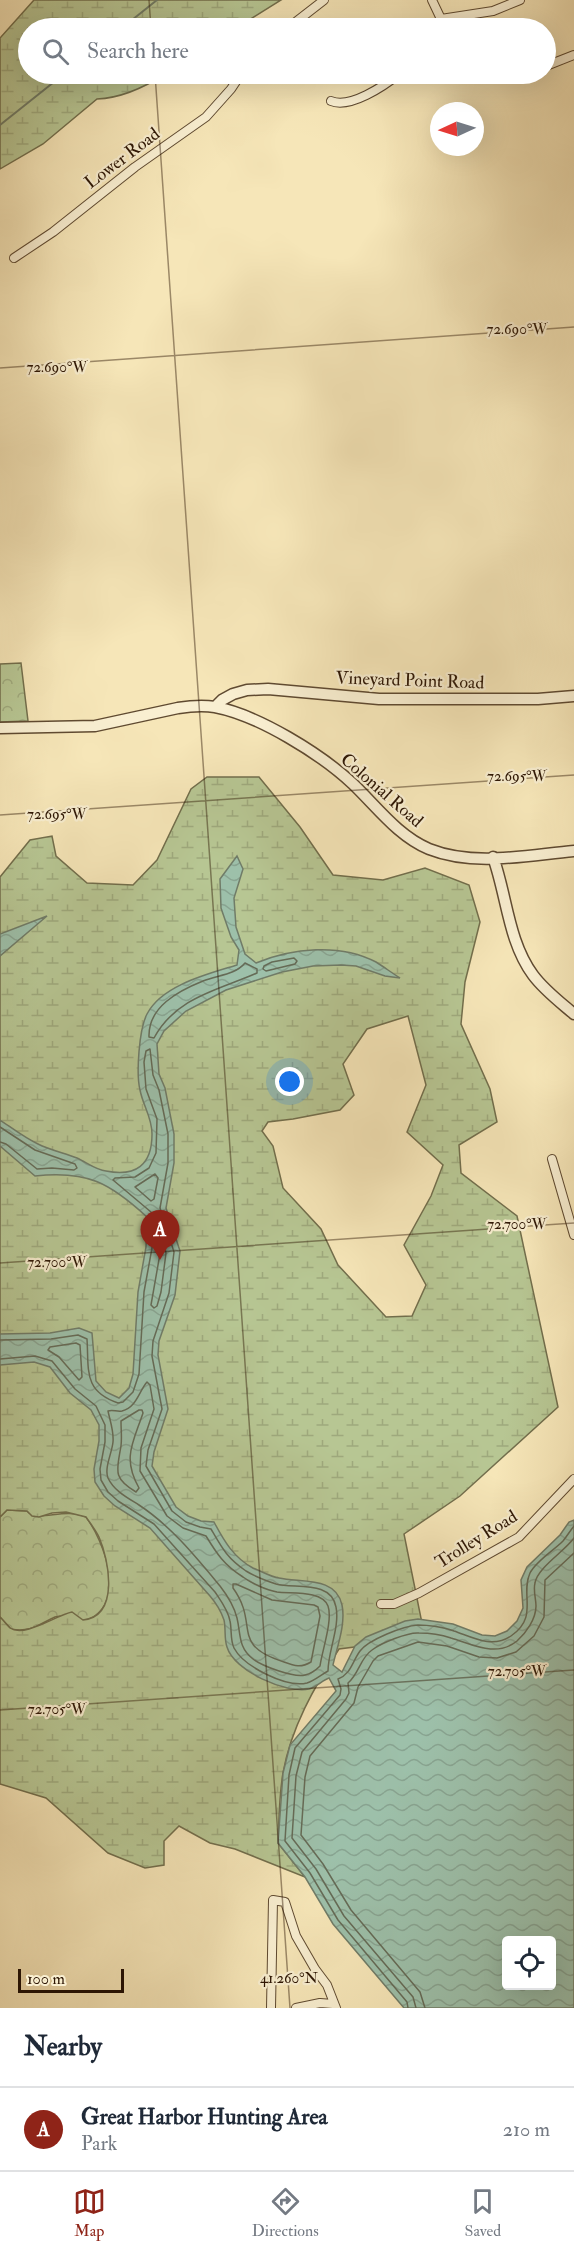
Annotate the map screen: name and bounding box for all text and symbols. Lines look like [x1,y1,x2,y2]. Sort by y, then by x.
search box [18,18,556,84]
icon: search [39,35,72,68]
text: Search here [87,37,189,65]
north arrow [430,102,484,156]
street label: Lower Road [80,123,165,194]
text: 72.690°W [487,320,548,339]
text: 72.690°W [27,358,88,377]
street label: Vineyard Point Road [335,666,485,695]
street label: Colonial Road [335,748,428,833]
text: 72.695°W [487,767,548,786]
text: 72.695°W [27,805,88,824]
your location [275,1067,304,1096]
pin: A [140,1210,180,1260]
text: 72.700°W [487,1215,548,1234]
text: 72.700°W [27,1253,88,1272]
street label: Trolley Road [431,1505,522,1574]
text: 72.705°W [488,1662,547,1681]
text: 72.705°W [28,1700,87,1719]
map controls [502,1936,556,1990]
button: locate [502,1936,556,1990]
scale bar [18,1966,124,1994]
text: 100 m [27,1969,65,1989]
text: 41.260°N [260,1969,319,1988]
text: Nearby [24,2031,102,2063]
text: Great Harbor Hunting Area [81,2103,328,2131]
text: A [37,2117,50,2142]
text: 210 m [503,2117,550,2142]
text: Park [81,2131,117,2156]
tab: Map [73,2185,106,2241]
tab: Directions [252,2185,319,2241]
tab: Saved [465,2185,501,2241]

